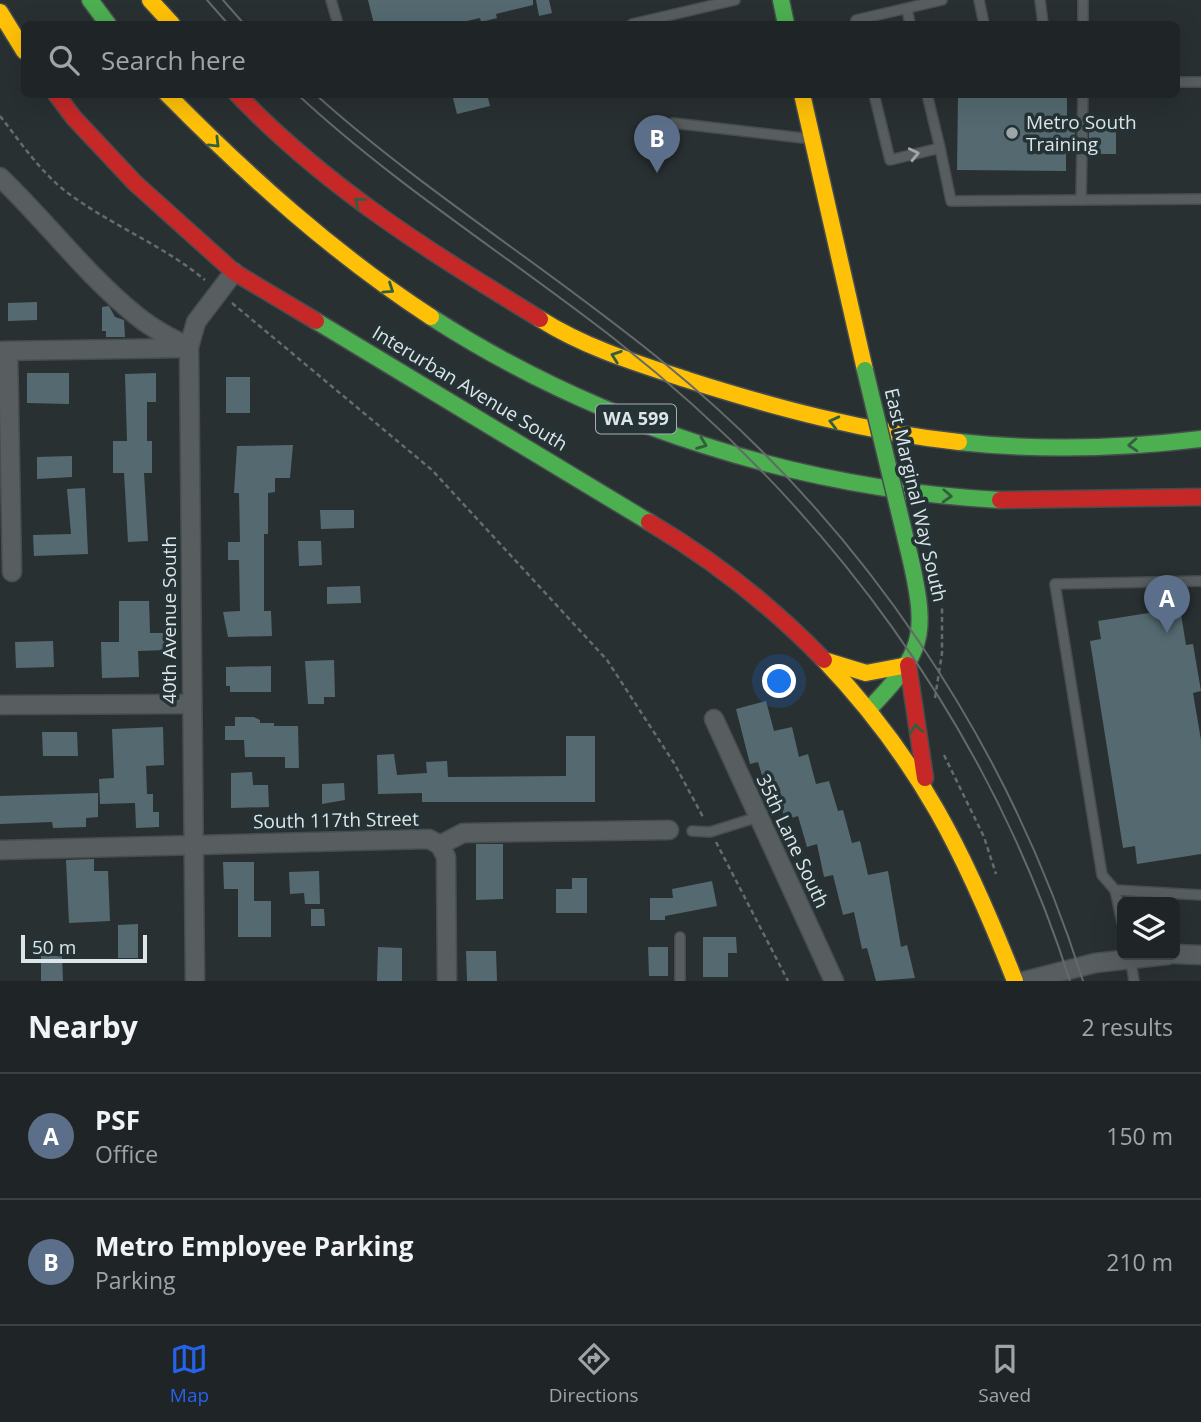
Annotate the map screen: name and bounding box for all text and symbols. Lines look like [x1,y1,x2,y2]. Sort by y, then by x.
search box [21,21,1180,98]
icon: search [45,41,83,79]
text: Search here [101,42,246,78]
place label: Metro South Training [1026,109,1137,157]
pin: B [634,115,680,173]
marker: Metro South Training [1004,125,1020,141]
one-way arrow [207,134,220,147]
one-way arrow [908,148,920,163]
one-way arrow [354,198,366,211]
one-way arrow [381,281,394,293]
street label: Interurban Avenue South [368,319,572,457]
one-way arrow [611,350,623,364]
street label: East Marginal Way South [879,385,953,605]
road number: WA 599 [596,404,676,433]
one-way arrow [828,416,840,430]
one-way arrow [695,435,707,449]
one-way arrow [1127,437,1138,452]
one-way arrow [942,488,953,503]
street label: 40th Avenue South [156,536,182,704]
pin: A [1144,575,1190,633]
your location [762,664,796,698]
one-way arrow [909,723,924,735]
street label: 35th Lane South [751,770,835,912]
street label: South 117th Street [253,806,419,834]
map controls [1117,897,1180,960]
button: layers [1117,897,1180,960]
scale bar [21,932,147,964]
text: 50 m [32,934,76,960]
text: Nearby [28,1006,138,1047]
text: 2 results [1082,1011,1173,1043]
text: PSF [95,1102,140,1138]
text: A [43,1120,59,1152]
text: 150 m [1106,1120,1173,1152]
text: Office [95,1138,158,1170]
text: Metro Employee Parking [95,1228,413,1264]
text: B [43,1246,59,1278]
text: 210 m [1106,1246,1173,1278]
text: Parking [95,1264,176,1296]
tab: Map [170,1340,209,1408]
tab: Directions [549,1340,639,1408]
tab: Saved [978,1340,1031,1408]

